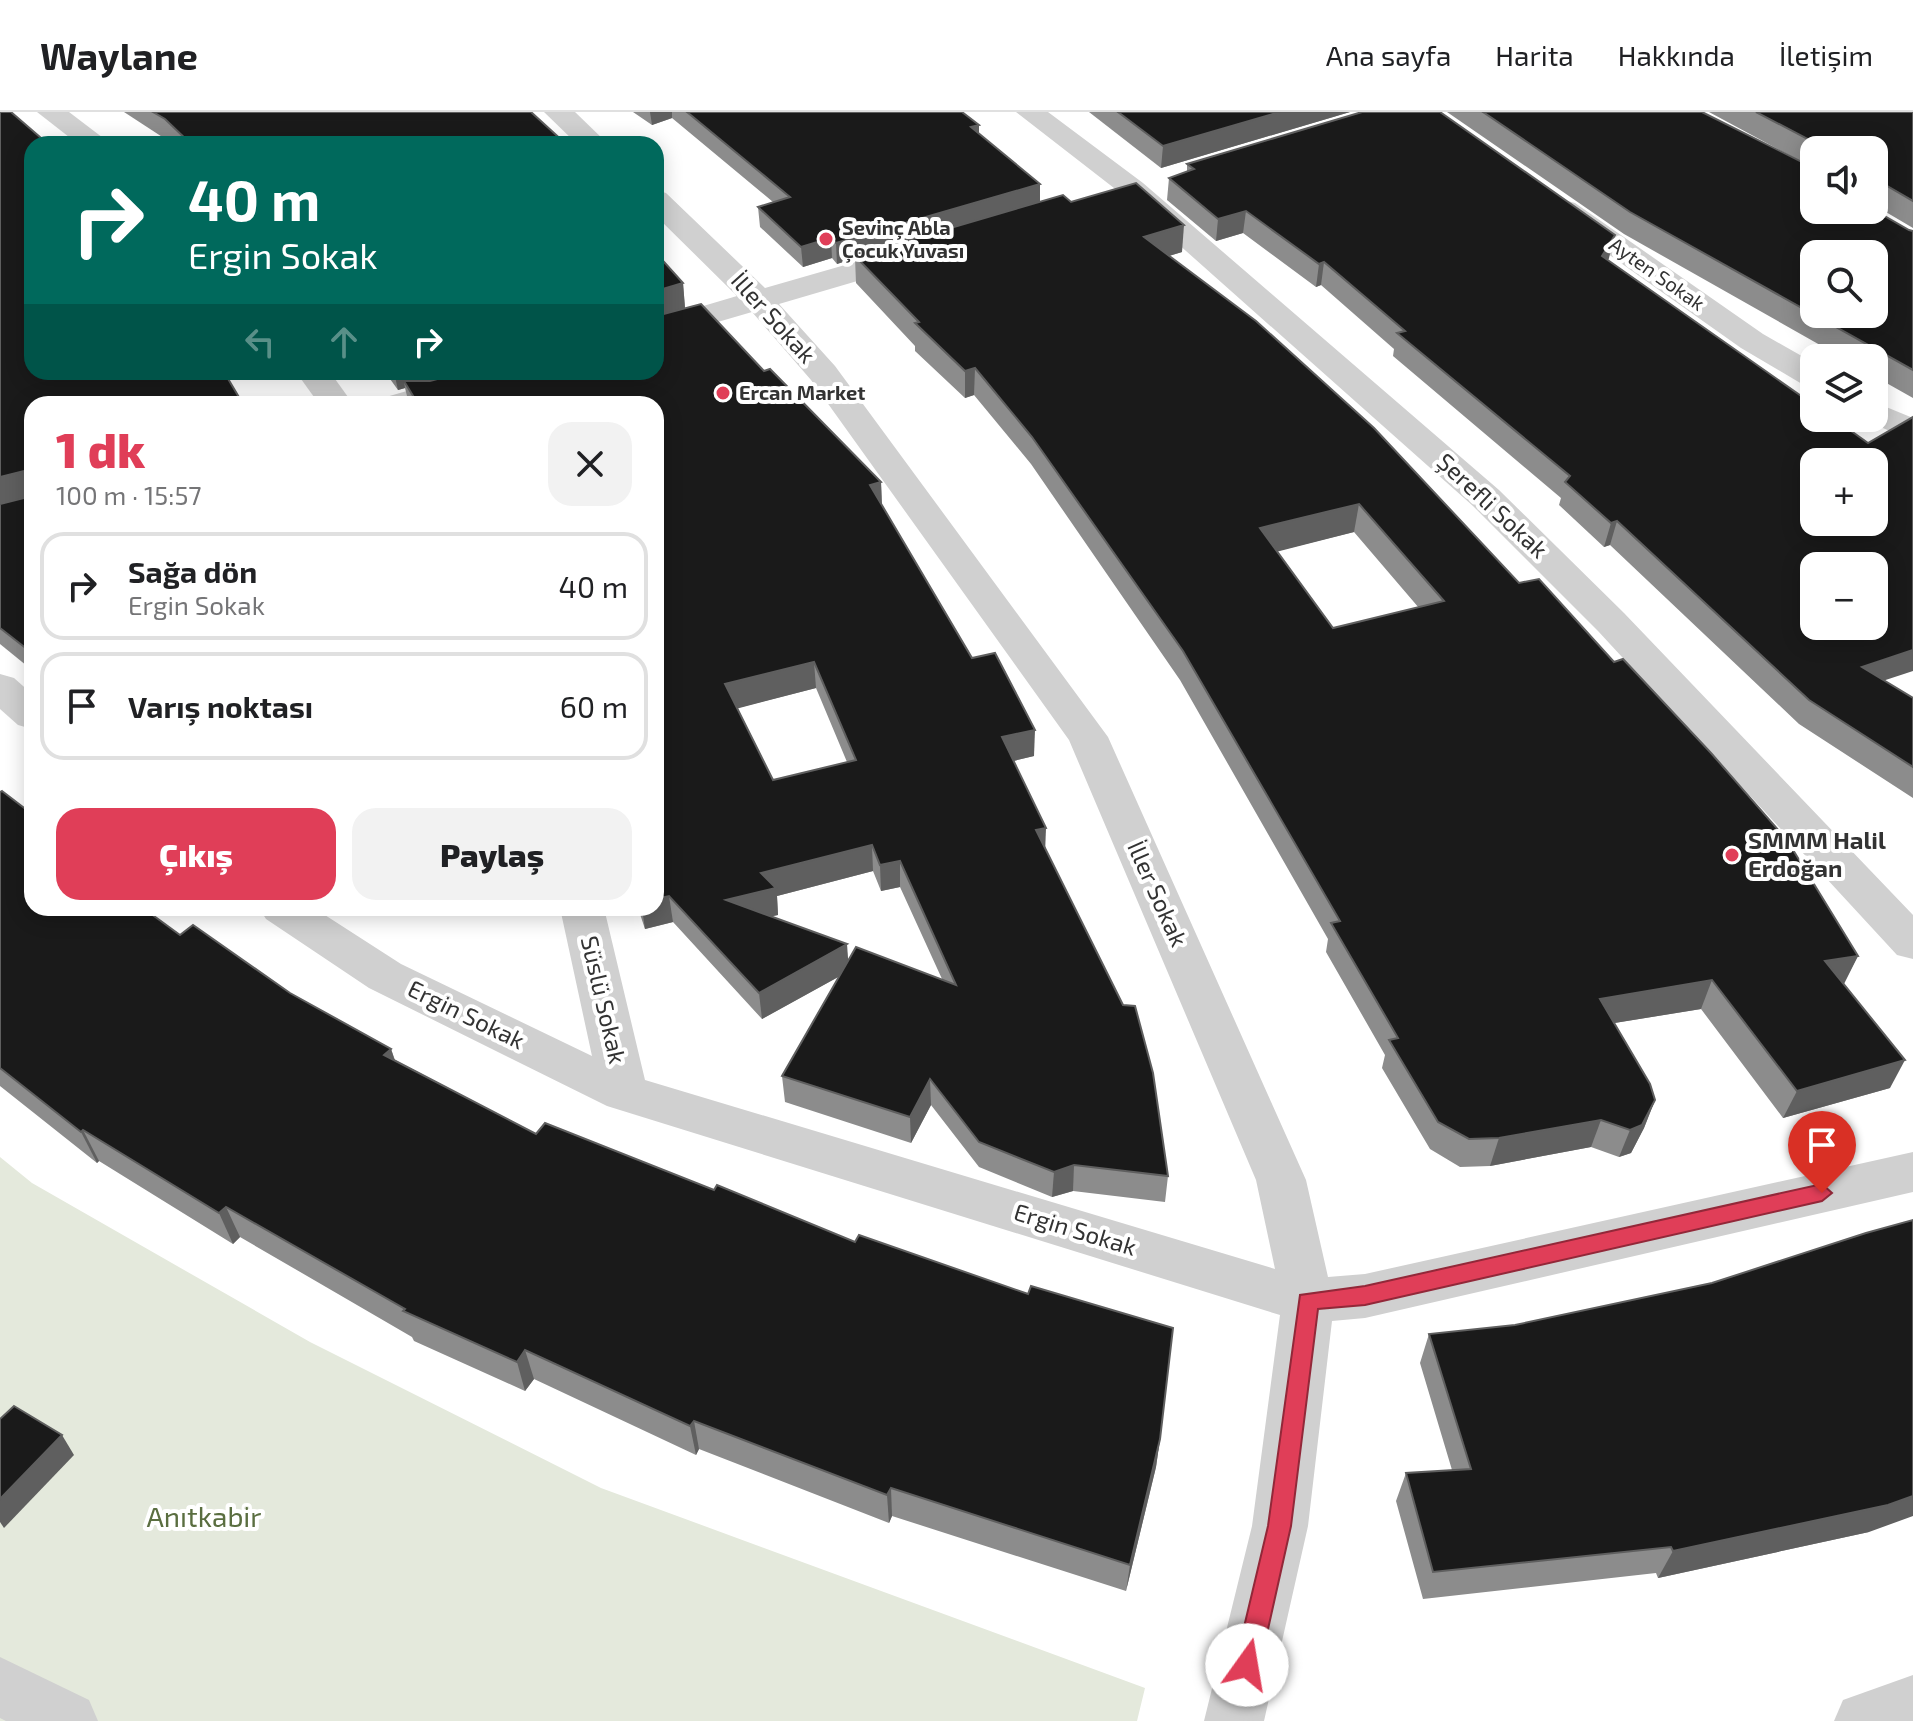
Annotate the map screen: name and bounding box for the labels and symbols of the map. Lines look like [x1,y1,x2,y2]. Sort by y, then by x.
place label: Sevinç Abla Çocuk Yuvası [842,215,964,263]
marker: Sevinç Abla Çocuk Yuvası [817,230,835,248]
street label: Ayten Sokak [1605,232,1710,315]
street label: İller Sokak [726,265,823,369]
place label: Ercan Market [739,380,865,404]
marker: Ercan Market [714,384,732,402]
street label: Şerefli Sokak [1431,446,1554,564]
place label: SMMM Halil Erdoğan [1748,825,1886,882]
street label: İller Sokak [1122,836,1195,951]
marker: SMMM Halil Erdoğan [1723,846,1741,864]
street label: Süslü Sokak [576,933,633,1066]
street label: Ergin Sokak [404,973,530,1054]
pin [1788,1111,1856,1193]
street label: Ergin Sokak [1011,1196,1140,1261]
park label: Anıtkabir [146,1499,262,1533]
position arrow [1205,1623,1289,1707]

